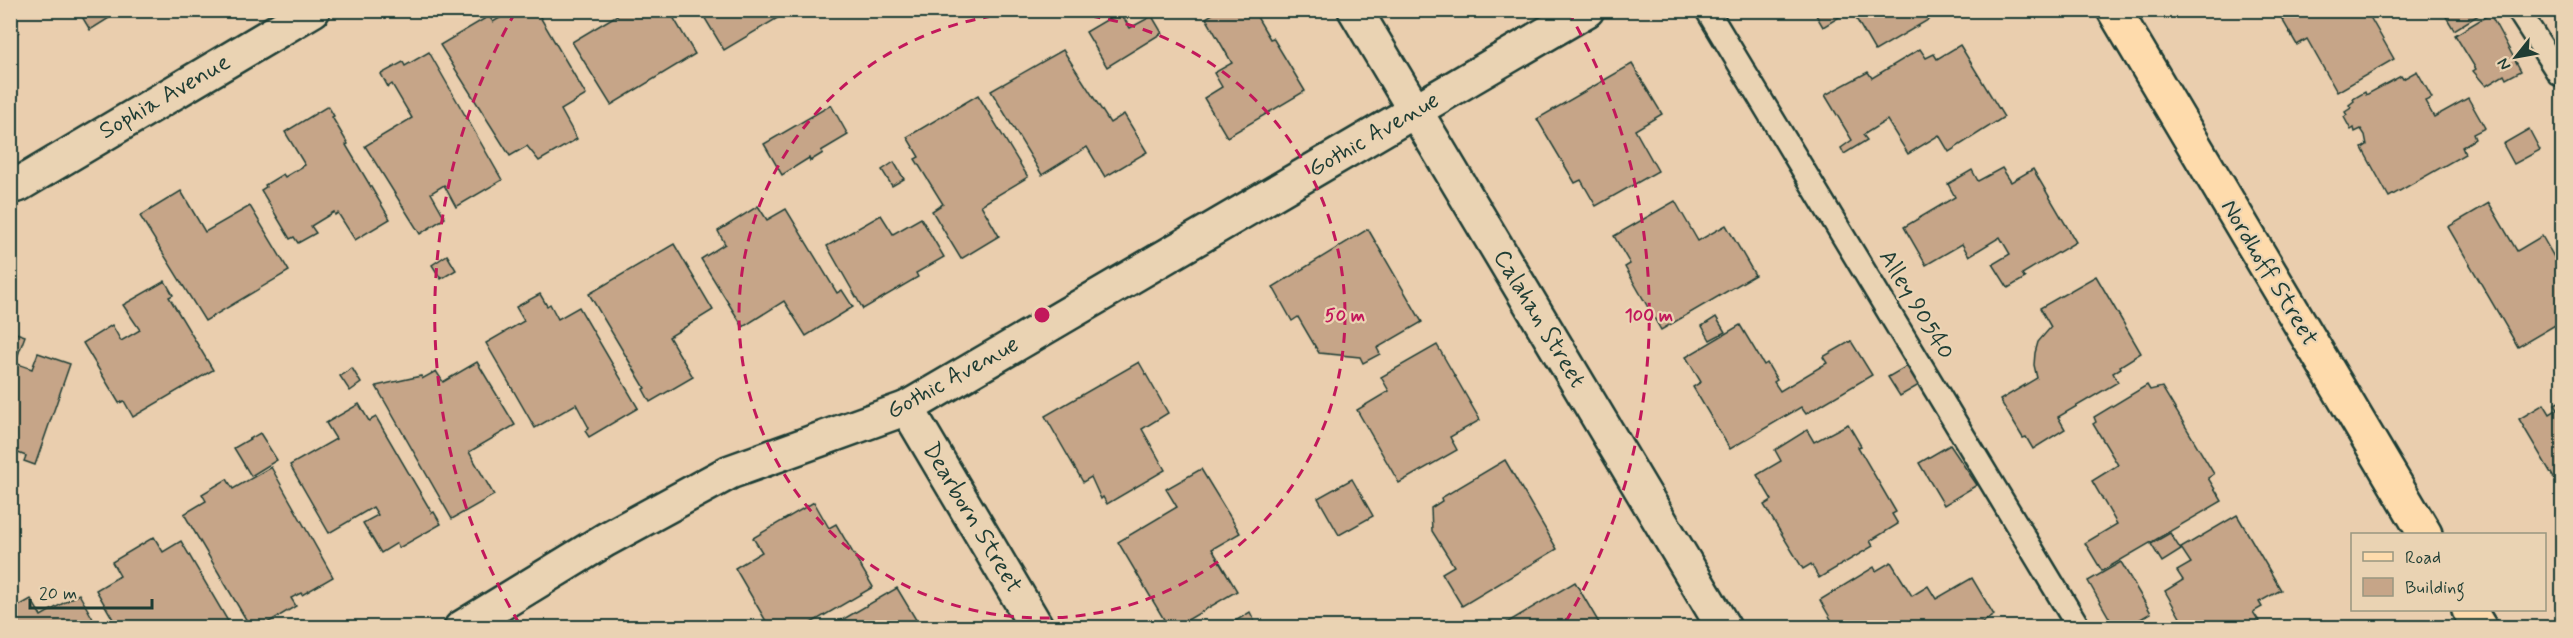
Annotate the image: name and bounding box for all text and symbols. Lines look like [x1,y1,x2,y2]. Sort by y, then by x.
north arrow [2486,27,2546,87]
street label: Sophia Avenue [94,47,236,147]
text: N [2493,54,2516,74]
street label: Gothic Avenue [1303,85,1445,185]
street label: Nordhoff Street [2213,194,2325,352]
street label: Calahan Street [1486,244,1592,394]
street label: Alley 90540 [1871,244,1961,366]
text: 50 m [1325,304,1365,328]
text: 100 m [1625,304,1673,328]
centre of rings [1032,305,1052,325]
street label: Gothic Avenue [881,329,1025,427]
street label: Dearborn Street [915,437,1029,599]
legend [2351,533,2546,611]
text: Road [2405,546,2441,570]
scale bar [30,572,152,610]
text: Building [2405,576,2465,602]
text: 20 m [39,582,77,606]

